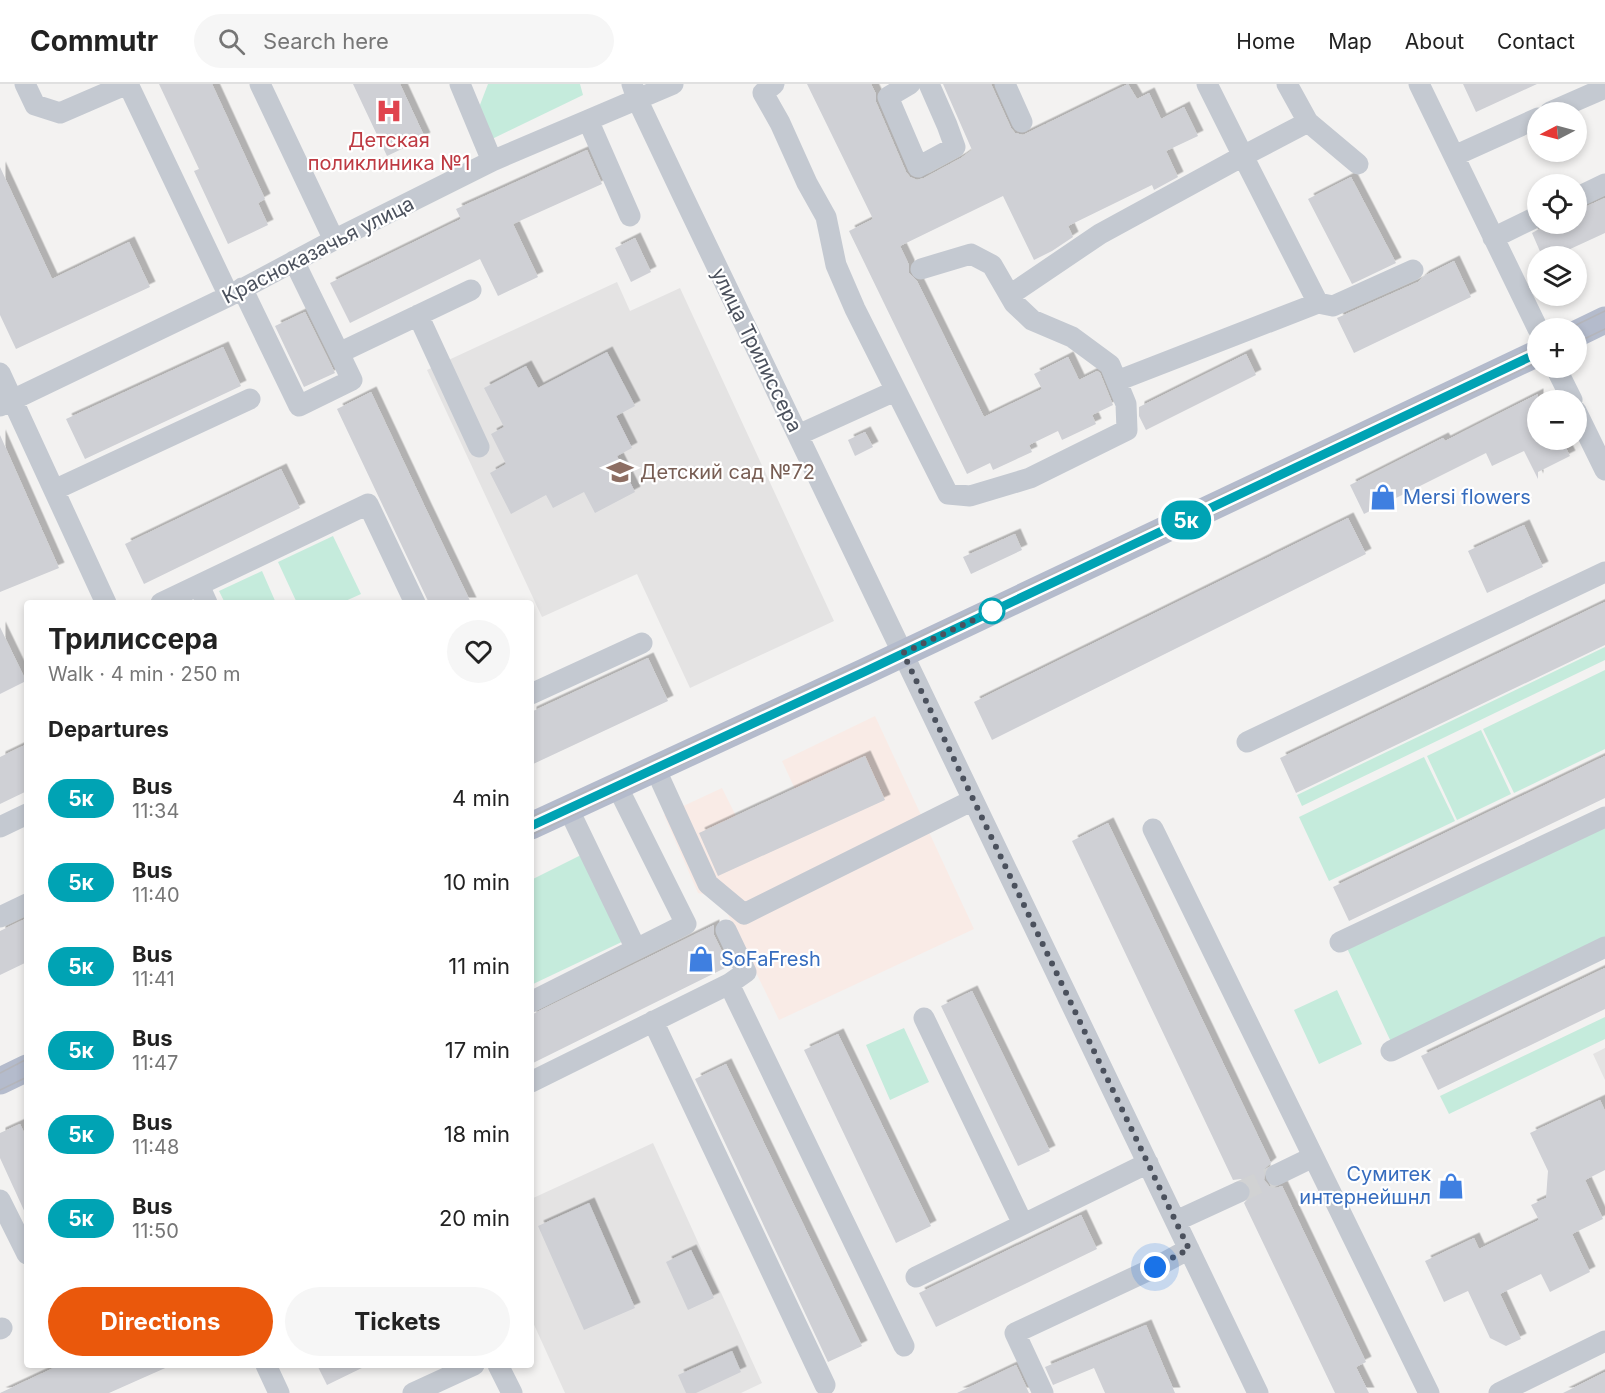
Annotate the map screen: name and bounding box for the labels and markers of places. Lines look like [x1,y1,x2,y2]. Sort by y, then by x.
hospital icon: Детская поликлиника №1 [374,96,404,126]
place label: Детская поликлиника №1 [308,128,470,175]
school or university icon: Детский сад №72 [605,457,635,487]
place label: Детский сад №72 [640,460,815,484]
shop icon: Mersi flowers [1368,482,1398,512]
place label: Mersi flowers [1403,485,1531,509]
unlabelled marker [979,598,1005,624]
shop icon: SoFaFresh [686,944,716,974]
place label: SoFaFresh [721,947,821,971]
place label: Сумитек интернейшнл [1299,1162,1431,1209]
shop icon: Сумитек интернейшнл [1436,1171,1466,1201]

